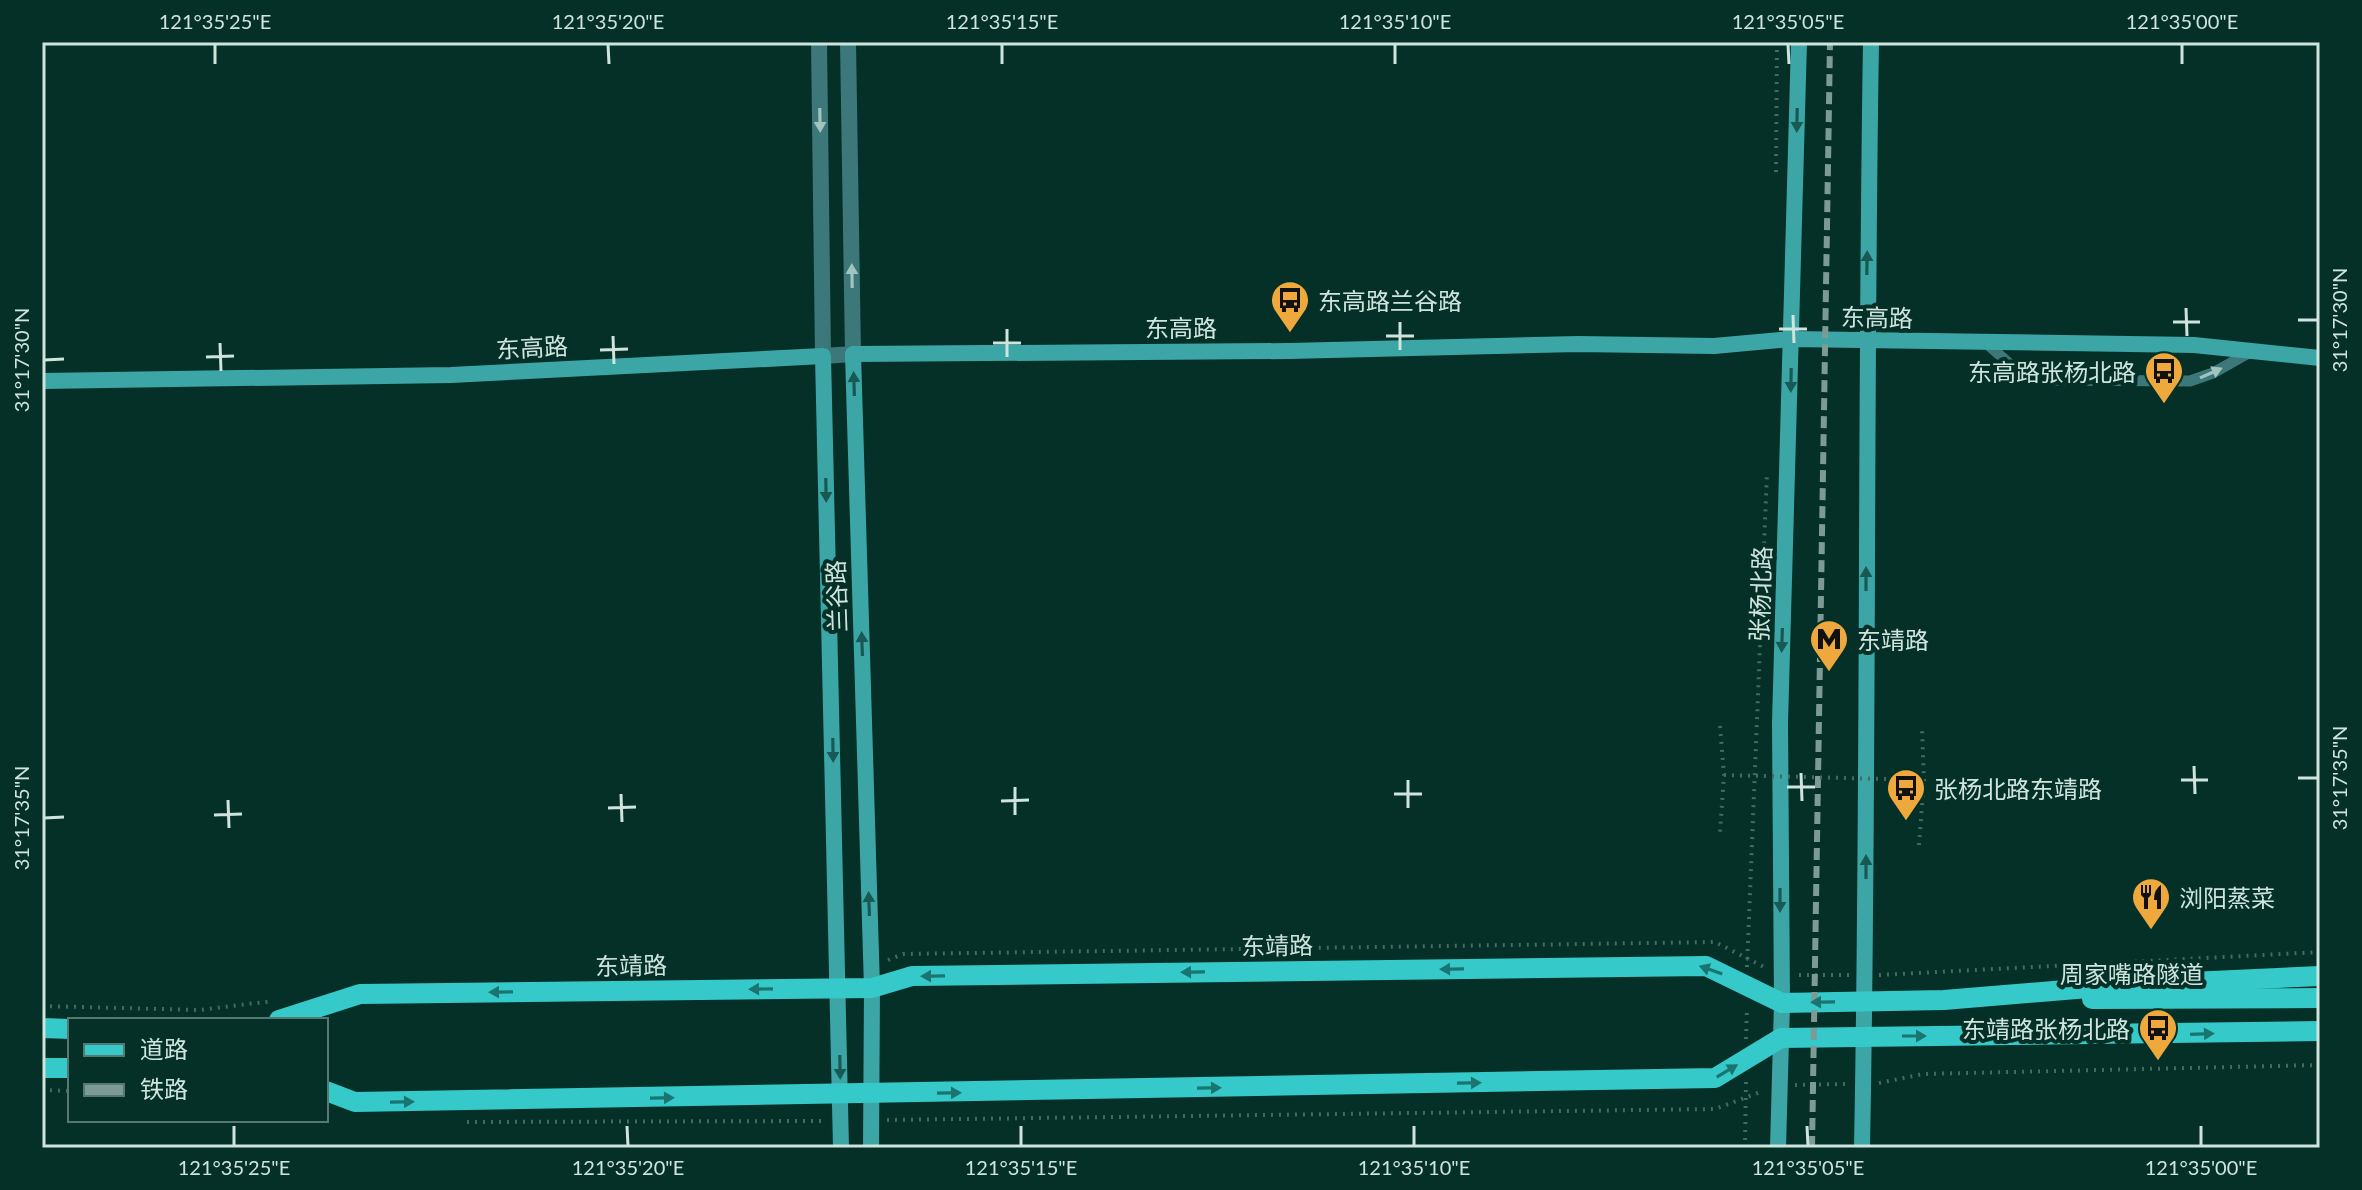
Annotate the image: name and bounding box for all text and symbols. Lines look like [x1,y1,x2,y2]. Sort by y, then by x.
text: 121°35'25"E [159,9,271,33]
text: 121°35'20"E [552,9,664,33]
text: 121°35'15"E [946,9,1058,33]
text: 121°35'10"E [1339,9,1451,33]
text: 121°35'05"E [1732,9,1844,33]
text: 121°35'00"E [2126,9,2238,33]
one-way arrow [814,108,826,133]
one-way arrow [1791,108,1803,133]
one-way arrow [1861,250,1873,275]
one-way arrow [846,263,858,288]
text: 31°17'30"N [2327,268,2351,372]
bus stop icon: 东高路兰谷路 [1269,279,1311,334]
place label: 东高路兰谷路 [1318,286,1462,315]
street label: 东高路 [1841,302,1913,332]
text: 31°17'30"N [9,308,33,412]
street label: 东高路 [1145,313,1217,342]
street label: 东高路 [495,331,569,363]
bus stop icon: 东高路张杨北路 [2143,350,2185,405]
place label: 东高路张杨北路 [1968,357,2136,386]
one-way arrow [2199,366,2223,379]
one-way arrow [1785,368,1797,393]
one-way arrow [848,371,861,396]
one-way arrow [820,478,833,503]
street label: 张杨北路 [1744,546,1776,642]
street label: 兰谷路 [820,560,852,632]
one-way arrow [1860,566,1872,591]
metro station icon: 东靖路 [1808,618,1850,673]
place label: 东靖路 [1857,625,1929,654]
one-way arrow [1776,628,1789,653]
one-way arrow [855,631,868,656]
text: 31°17'35"N [2327,726,2351,830]
one-way arrow [826,738,839,763]
text: 31°17'35"N [9,766,33,870]
bus stop icon: 张杨北路东靖路 [1885,767,1927,822]
place label: 张杨北路东靖路 [1934,774,2102,803]
one-way arrow [1860,854,1872,879]
restaurant icon: 浏阳蒸菜 [2130,876,2172,931]
place label: 浏阳蒸菜 [2179,883,2275,912]
one-way arrow [1774,888,1786,913]
one-way arrow [863,891,876,916]
street label: 东靖路 [1241,930,1313,960]
street label: 东靖路 [595,950,667,980]
street label: 周家嘴路隧道 [2060,959,2204,988]
one-way arrow [1439,962,1464,975]
one-way arrow [1699,964,1723,976]
one-way arrow [1180,966,1205,979]
one-way arrow [920,970,945,982]
one-way arrow [748,983,773,996]
one-way arrow [488,986,513,999]
one-way arrow [1810,996,1835,1009]
bus stop icon: 东靖路张杨北路 [2137,1007,2179,1062]
place label: 东靖路张杨北路 [1962,1014,2130,1043]
legend [68,1018,328,1122]
one-way arrow [2190,1027,2215,1040]
one-way arrow [1902,1030,1927,1042]
text: 道路 [140,1034,188,1063]
one-way arrow [833,1055,846,1080]
one-way arrow [1716,1064,1738,1078]
text: 铁路 [140,1074,188,1103]
one-way arrow [1457,1077,1482,1089]
one-way arrow [1197,1082,1222,1094]
one-way arrow [937,1087,962,1099]
one-way arrow [650,1091,675,1104]
one-way arrow [390,1095,415,1108]
text: 121°35'25"E [178,1155,290,1179]
text: 121°35'20"E [572,1155,684,1179]
text: 121°35'15"E [965,1155,1077,1179]
text: 121°35'10"E [1358,1155,1470,1179]
text: 121°35'05"E [1752,1155,1864,1179]
text: 121°35'00"E [2145,1155,2257,1179]

